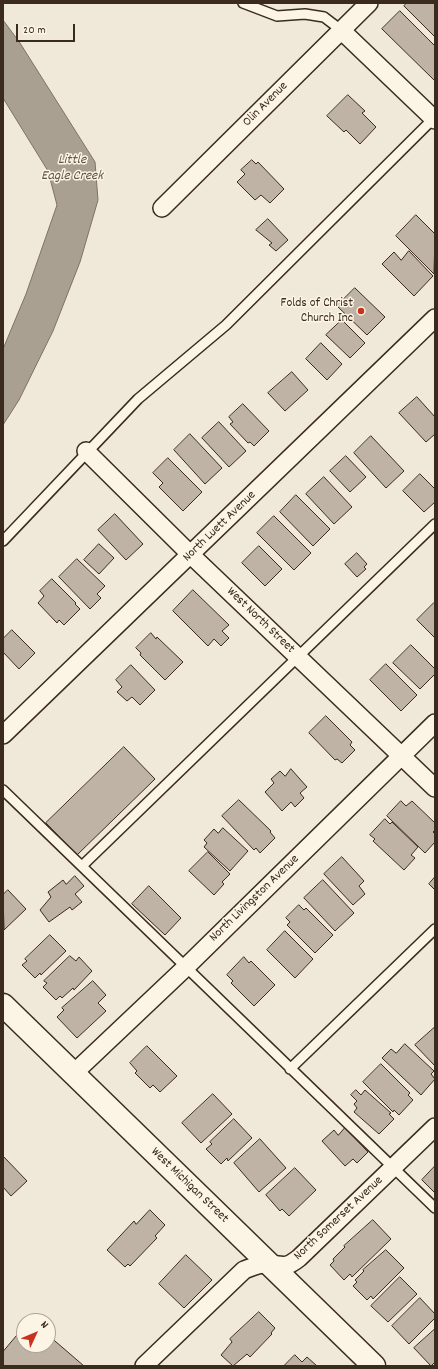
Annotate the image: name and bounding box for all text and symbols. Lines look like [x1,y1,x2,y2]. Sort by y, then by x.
scale bar [18,16,77,42]
text: 20 m [23,22,46,39]
street label: Olin Avenue [240,79,292,131]
water label: Little Eagle Creek [41,153,103,186]
place label: Folds of Christ Church Inc [281,296,353,327]
marker: Folds of Christ Church Inc [356,306,366,316]
street label: North Luett Avenue [180,488,260,566]
street label: West North Street [223,585,297,657]
street label: North Livingston Avenue [207,852,303,946]
street label: West Michigan Street [147,1145,231,1227]
street label: North Somerset Avenue [291,1174,387,1264]
north arrow [16,1313,56,1353]
text: N [36,1318,52,1333]

